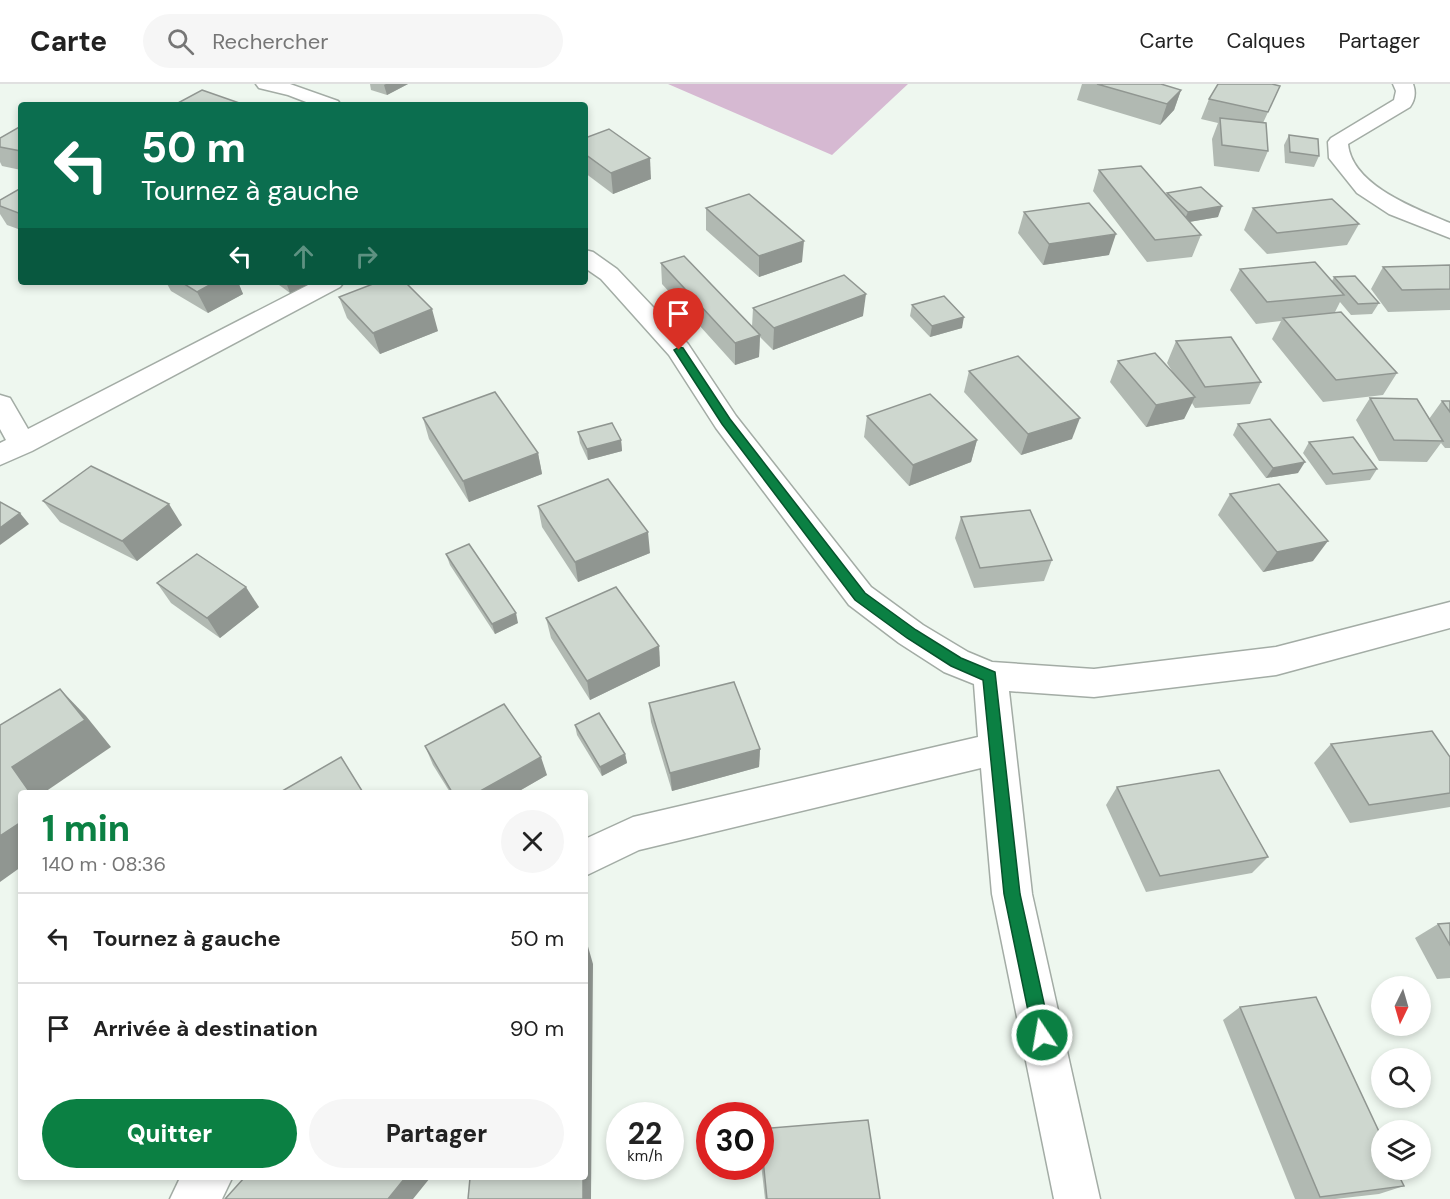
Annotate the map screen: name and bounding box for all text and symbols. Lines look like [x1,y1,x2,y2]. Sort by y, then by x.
search box [143,14,563,68]
text: Carte [30,23,107,60]
icon: search [164,25,197,58]
text: Rechercher [212,27,328,56]
text: Carte [1139,27,1194,55]
text: Calques [1227,27,1305,55]
text: Partager [1338,27,1420,55]
text: 50 m [141,120,246,175]
icon: left [42,126,120,204]
text: Tournez à gauche [141,173,359,208]
icon: left [224,240,257,273]
icon: ahead [287,240,320,273]
icon: right [350,240,383,273]
pin [653,288,704,350]
icon: arrive [662,297,695,330]
text: 1 min [42,805,130,852]
button: close [501,810,564,873]
text: 140 m · 08:36 [42,851,166,877]
icon: left [42,922,75,955]
text: Tournez à gauche [93,924,281,953]
text: 50 m [510,924,564,953]
north arrow [1371,976,1431,1036]
map controls [1371,976,1431,1180]
position arrow [1010,1003,1074,1067]
icon: arrive [42,1012,75,1045]
text: Arrivée à destination [93,1014,318,1043]
text: 90 m [510,1014,564,1043]
button: search [1371,1048,1431,1108]
button: Quitter [42,1099,297,1168]
button: Partager [309,1099,564,1168]
speed limit sign: 30 [696,1102,774,1180]
text: 22 [628,1114,662,1153]
button: layers [1371,1120,1431,1180]
text: km/h [627,1146,663,1166]

